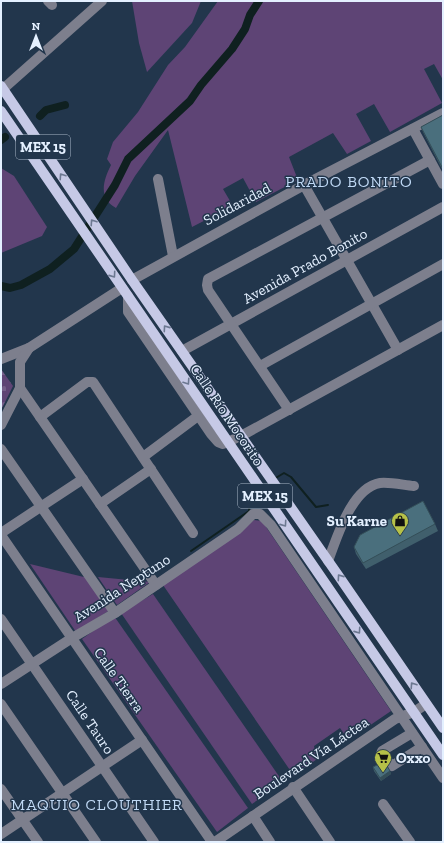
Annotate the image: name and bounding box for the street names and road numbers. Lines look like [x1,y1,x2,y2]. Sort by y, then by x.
road number: MEX 15 [16,135,70,159]
street label: Solidaridad [200,178,274,229]
street label: Avenida Prado Bonito [240,224,371,308]
street label: Calle Río Mocorito [186,361,268,470]
road number: MEX 15 [238,484,292,508]
street label: Avenida Neptuno [70,550,174,626]
street label: Calle Tierra [90,644,148,716]
street label: Calle Tauro [62,686,118,758]
street label: Boulevard Vía Láctea [250,713,372,803]

